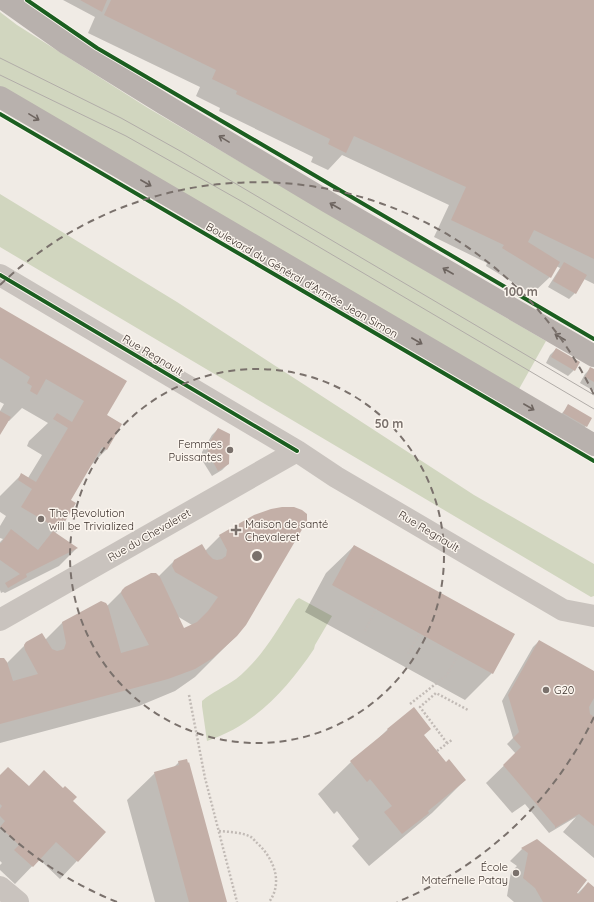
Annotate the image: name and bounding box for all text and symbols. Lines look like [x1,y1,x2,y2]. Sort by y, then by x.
one-way arrow [28,114,40,122]
one-way arrow [218,135,230,143]
one-way arrow [140,179,152,187]
one-way arrow [329,201,341,209]
street label: Boulevard du Général d'Armée Jean Simon [204,219,400,341]
one-way arrow [442,267,454,275]
text: 100 m [504,284,538,299]
street label: Rue Regnault [120,331,186,379]
one-way arrow [554,332,566,340]
one-way arrow [411,338,423,346]
one-way arrow [523,404,535,412]
text: 50 m [375,416,403,431]
place label: Femmes Puissantes [168,437,222,464]
marker: Femmes Puissantes [225,445,235,455]
street label: Rue du Chevaleret [105,505,193,564]
place label: The Revolution will be Trivialized [49,506,134,533]
street label: Rue Regnault [396,507,462,555]
marker: The Revolution will be Trivialized [36,514,46,524]
place label: Maison de santé Chevaleret [245,517,328,544]
marker: Maison de santé Chevaleret [230,524,242,536]
centre of rings [250,549,264,563]
place label: G20 [554,683,574,697]
marker: G20 [541,685,551,695]
place label: École Maternelle Patay [422,860,508,887]
marker: École Maternelle Patay [511,868,521,878]

